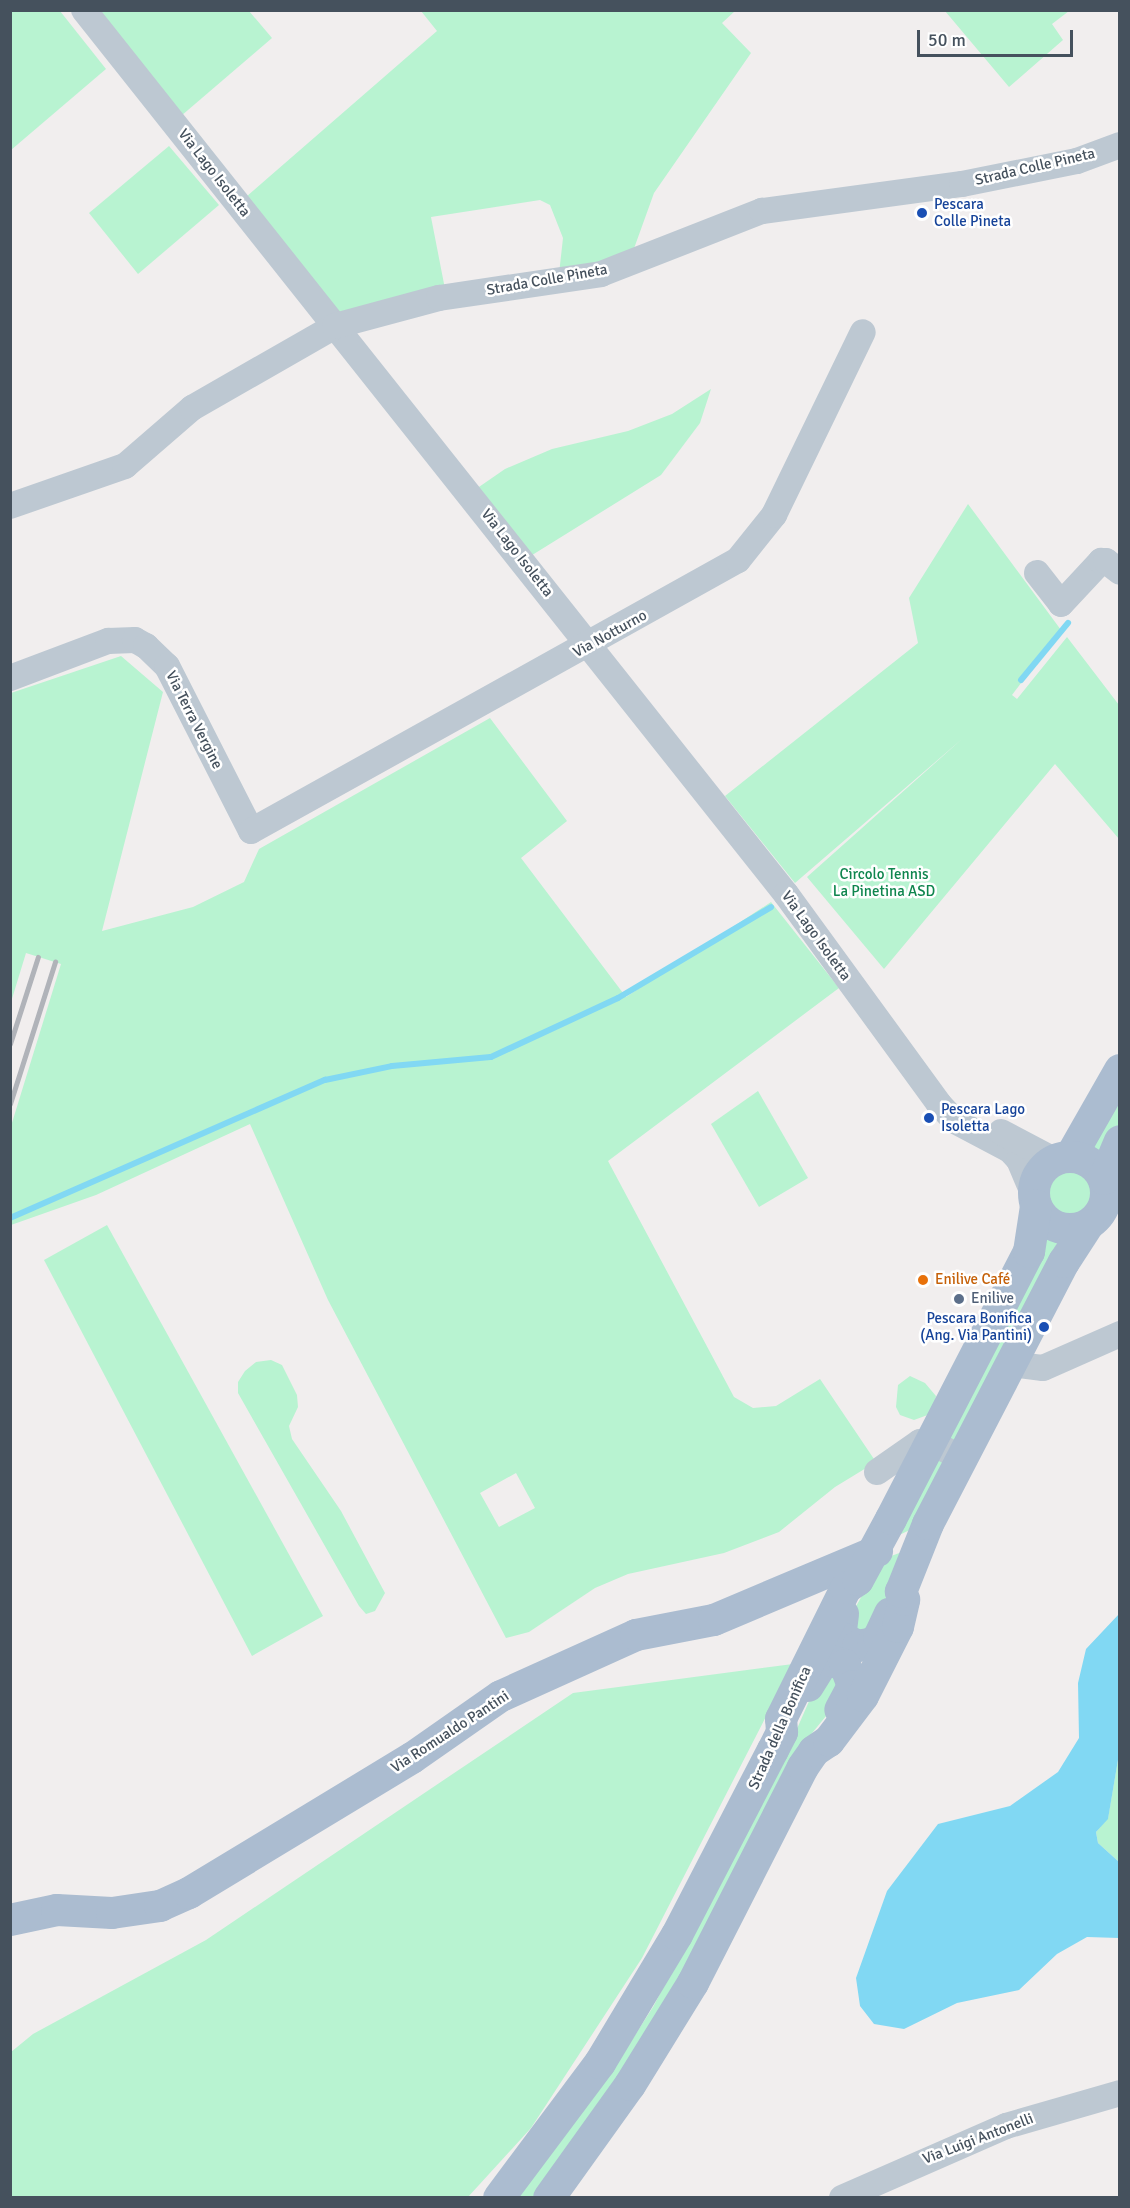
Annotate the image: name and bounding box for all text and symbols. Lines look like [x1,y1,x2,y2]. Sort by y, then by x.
scale bar [920,18,1076,56]
text: 50 m [928,29,966,51]
street label: Via Lago Isoletta [174,126,254,220]
street label: Strada Colle Pineta [973,144,1097,190]
place label: Pescara Colle Pineta [934,195,1011,230]
marker: Pescara Colle Pineta [915,206,929,220]
street label: Strada Colle Pineta [485,260,609,300]
street label: Via Lago Isoletta [477,506,557,600]
street label: Via Notturno [570,606,650,662]
street label: Via Terra Vergine [162,668,226,772]
park label: Circolo Tennis La Pinetina ASD [833,865,935,900]
street label: Via Lago Isoletta [777,888,855,984]
place label: Pescara Lago Isoletta [941,1100,1025,1135]
marker: Pescara Lago Isoletta [922,1111,936,1125]
place label: Enilive Café [935,1271,1010,1289]
marker: Enilive Café [916,1273,930,1287]
place label: Enilive [971,1290,1014,1308]
marker: Enilive [952,1292,966,1306]
place label: Pescara Bonifica (Ang. Via Pantini) [920,1309,1032,1344]
marker: Pescara Bonifica (Ang. Via Pantini) [1037,1320,1051,1334]
street label: Strada della Bonifica [745,1664,815,1792]
street label: Via Romualdo Pantini [388,1687,512,1777]
street label: Via Luigi Antonelli [920,2110,1036,2168]

